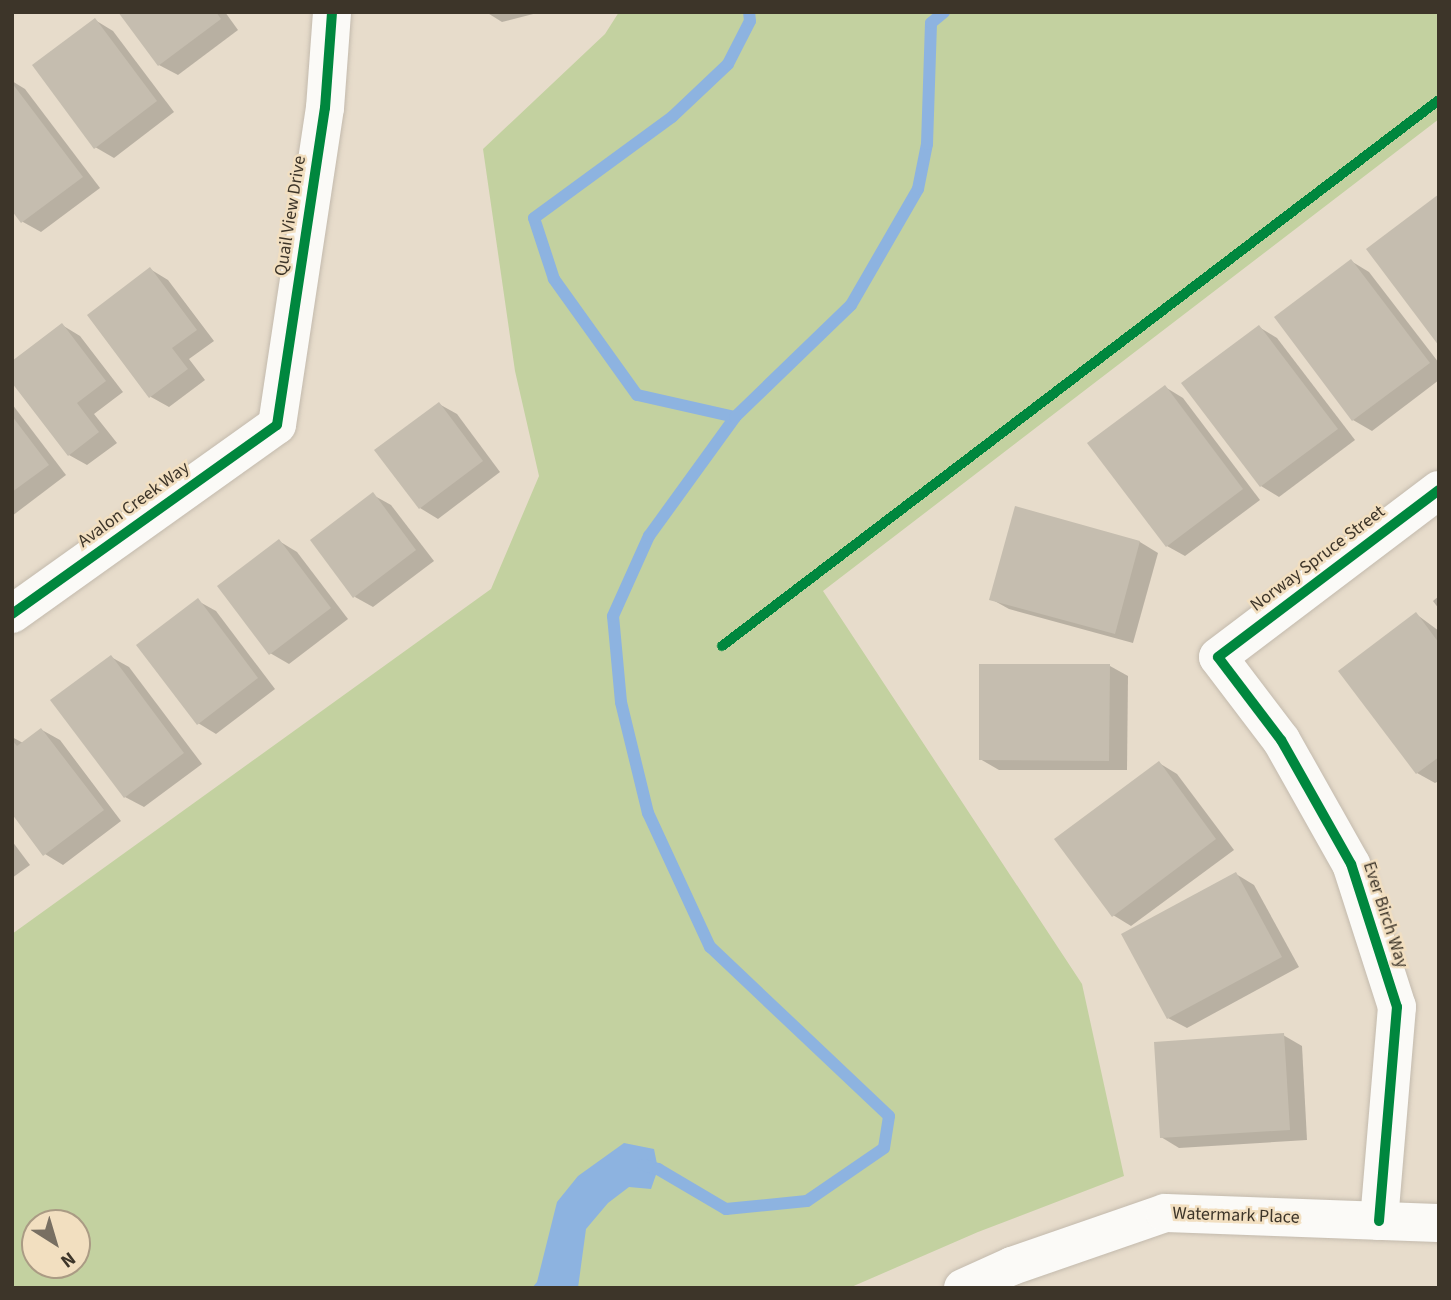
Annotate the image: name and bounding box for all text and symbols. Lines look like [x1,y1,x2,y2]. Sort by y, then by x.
street label: Quail View Drive [271,154,311,278]
street label: Avalon Creek Way [74,457,194,553]
street label: Norway Spruce Street [1246,501,1390,617]
street label: Ever Birch Way [1358,859,1412,971]
street label: Watermark Place [1172,1203,1300,1229]
north arrow [21,1209,91,1279]
text: N [55,1245,81,1274]

